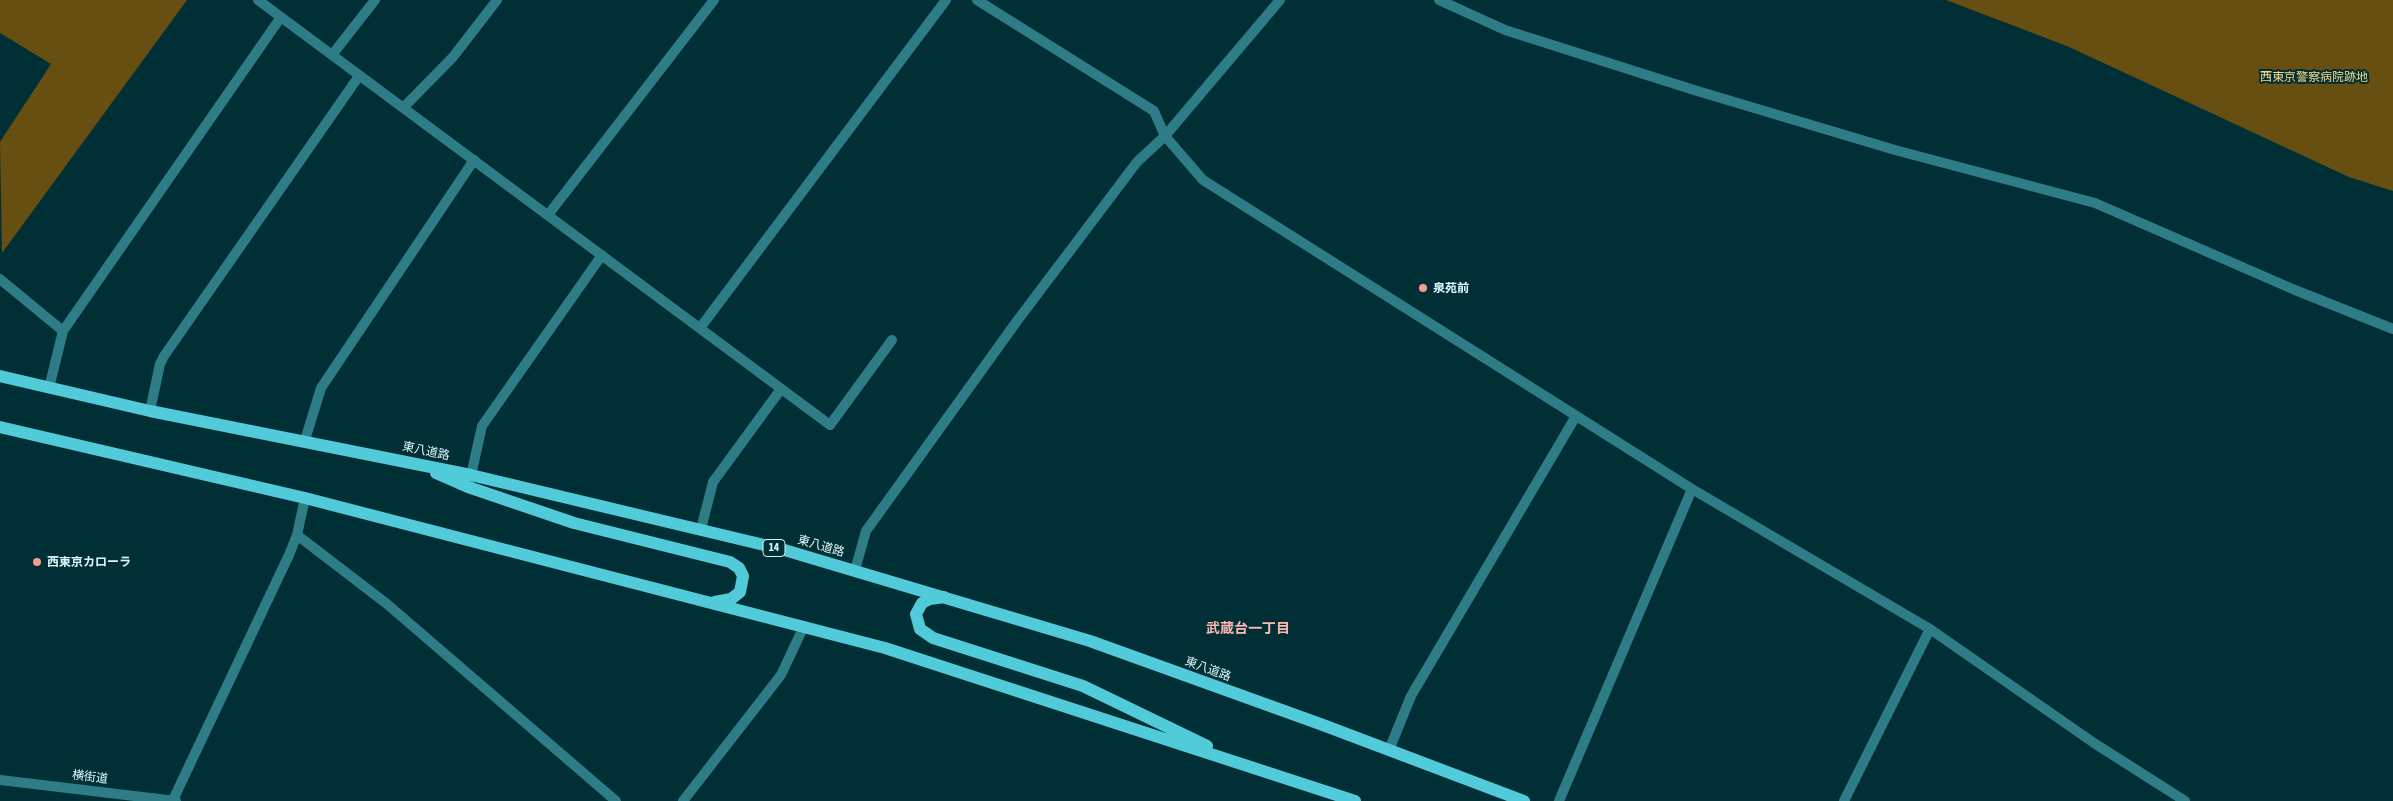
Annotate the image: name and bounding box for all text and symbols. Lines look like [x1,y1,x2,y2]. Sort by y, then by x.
park label: 西東京警察病院跡地 [2260,70,2368,84]
place label: 泉苑前 [1433,281,1469,295]
marker: 泉苑前 [1417,282,1429,294]
street label: 東八道路 [401,439,451,463]
street label: 東八道路 [796,532,846,560]
road number: 14 [763,540,785,556]
place label: 西東京カローラ [47,555,131,569]
marker: 西東京カローラ [31,556,43,568]
district label: 武蔵台一丁目 [1206,621,1290,637]
street label: 東八道路 [1183,654,1233,684]
street label: 横街道 [71,768,109,786]

